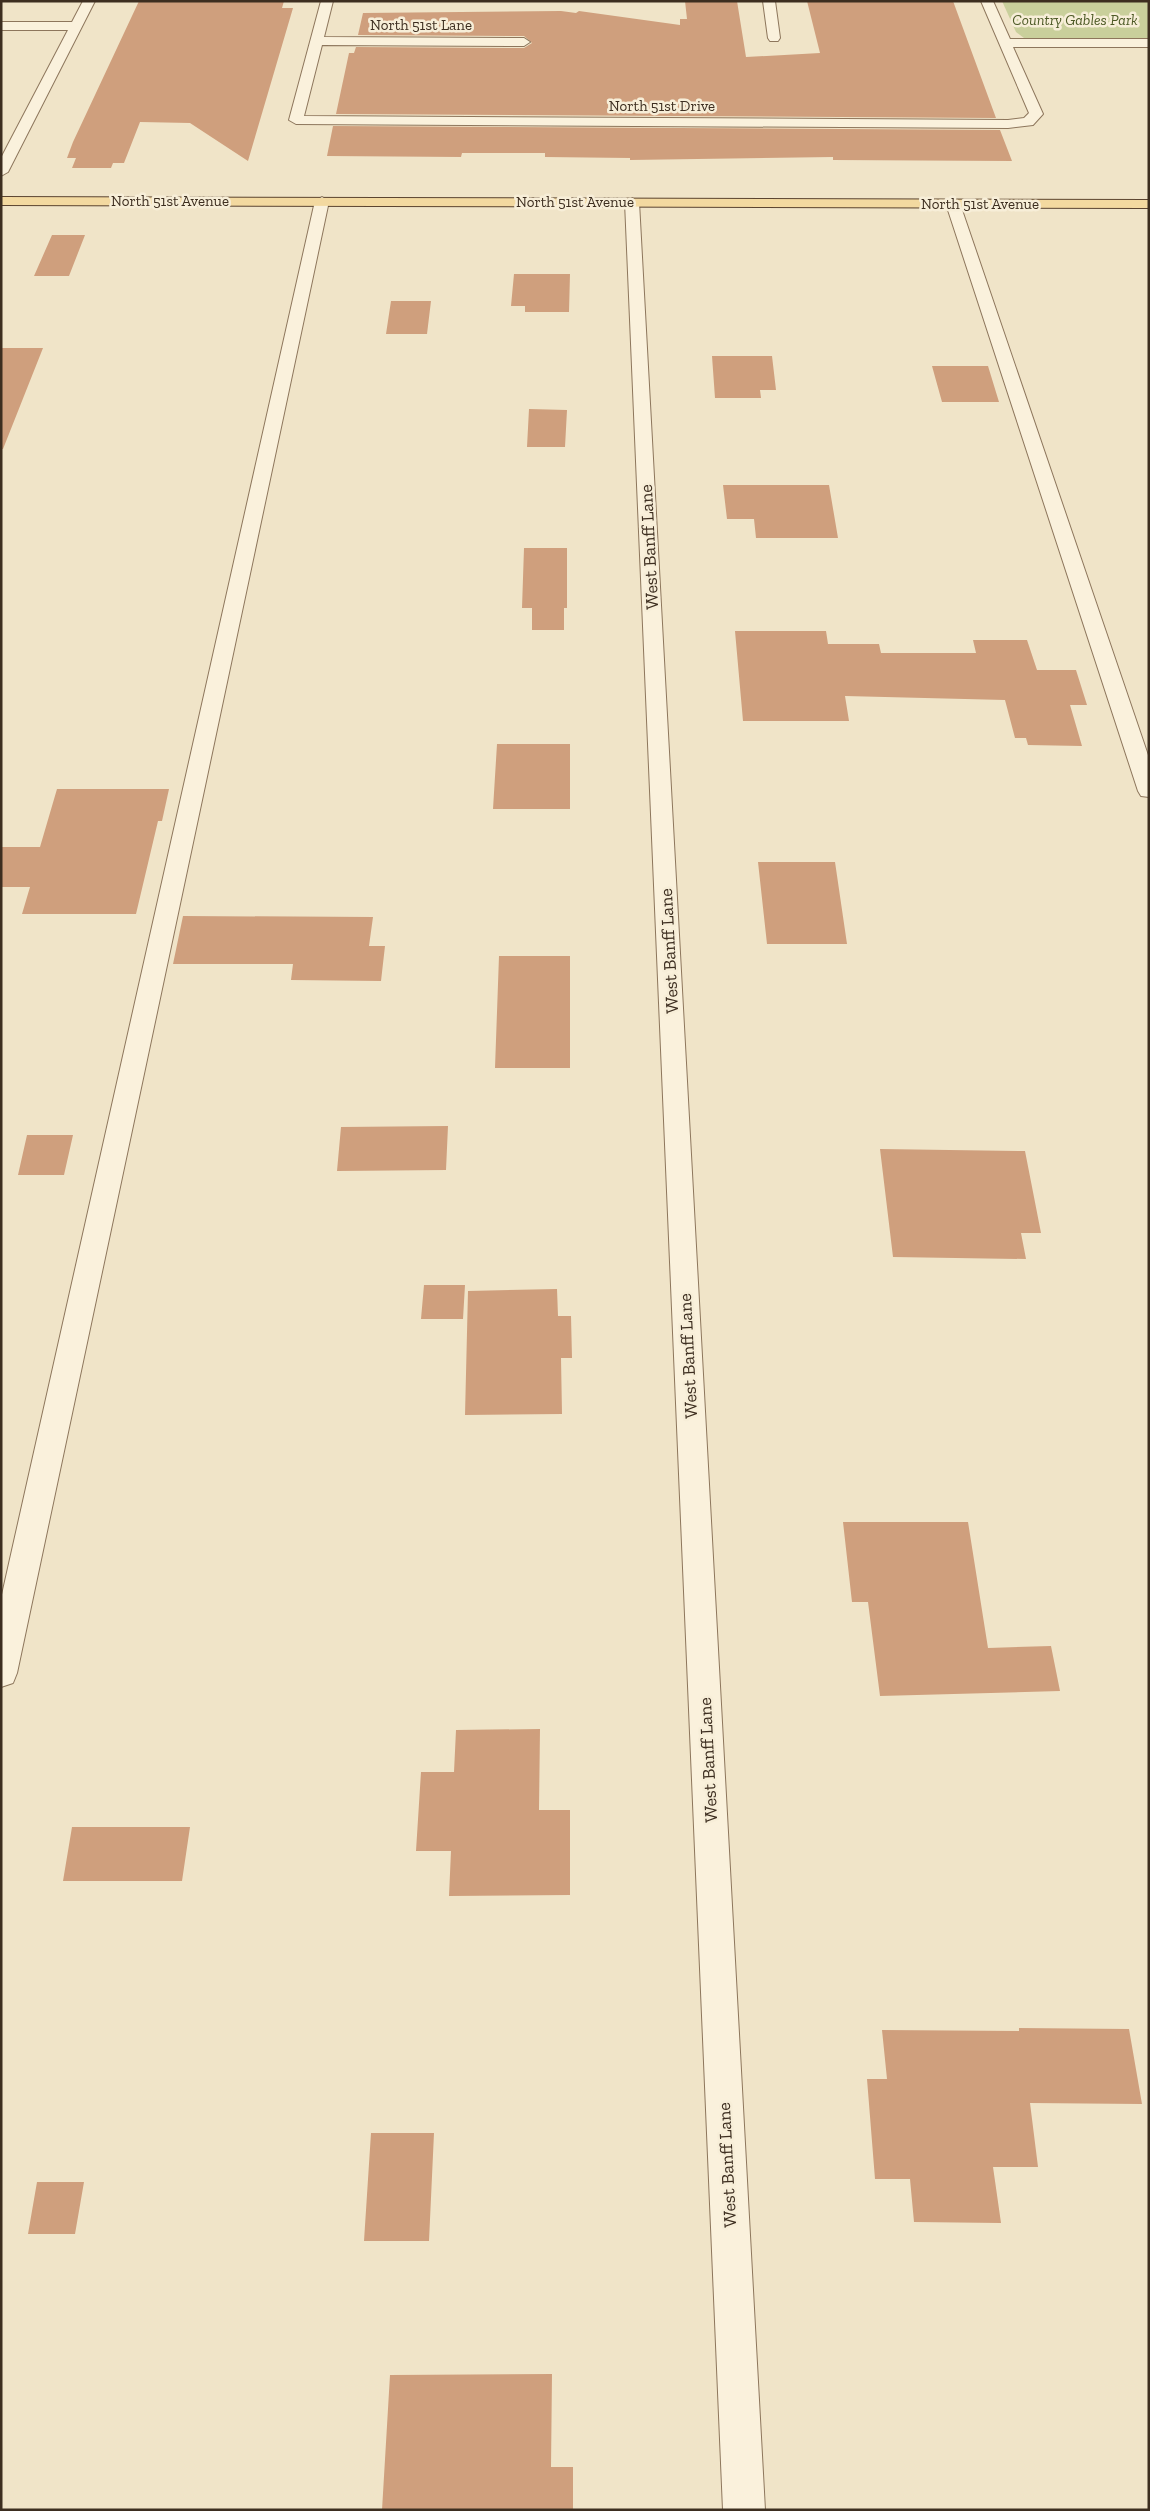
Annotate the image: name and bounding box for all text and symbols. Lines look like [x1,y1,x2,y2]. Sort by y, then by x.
park label: Country Gables Park [1012,11,1138,29]
street label: North 51st Lane [370,16,472,34]
street label: North 51st Drive [609,97,715,115]
street label: North 51st Avenue [111,192,229,210]
street label: North 51st Avenue [516,193,634,211]
street label: North 51st Avenue [921,195,1039,213]
street label: West Banff Lane [635,484,663,610]
street label: West Banff Lane [655,888,683,1014]
street label: West Banff Lane [674,1293,702,1419]
street label: West Banff Lane [694,1697,722,1823]
street label: West Banff Lane [713,2102,741,2228]

